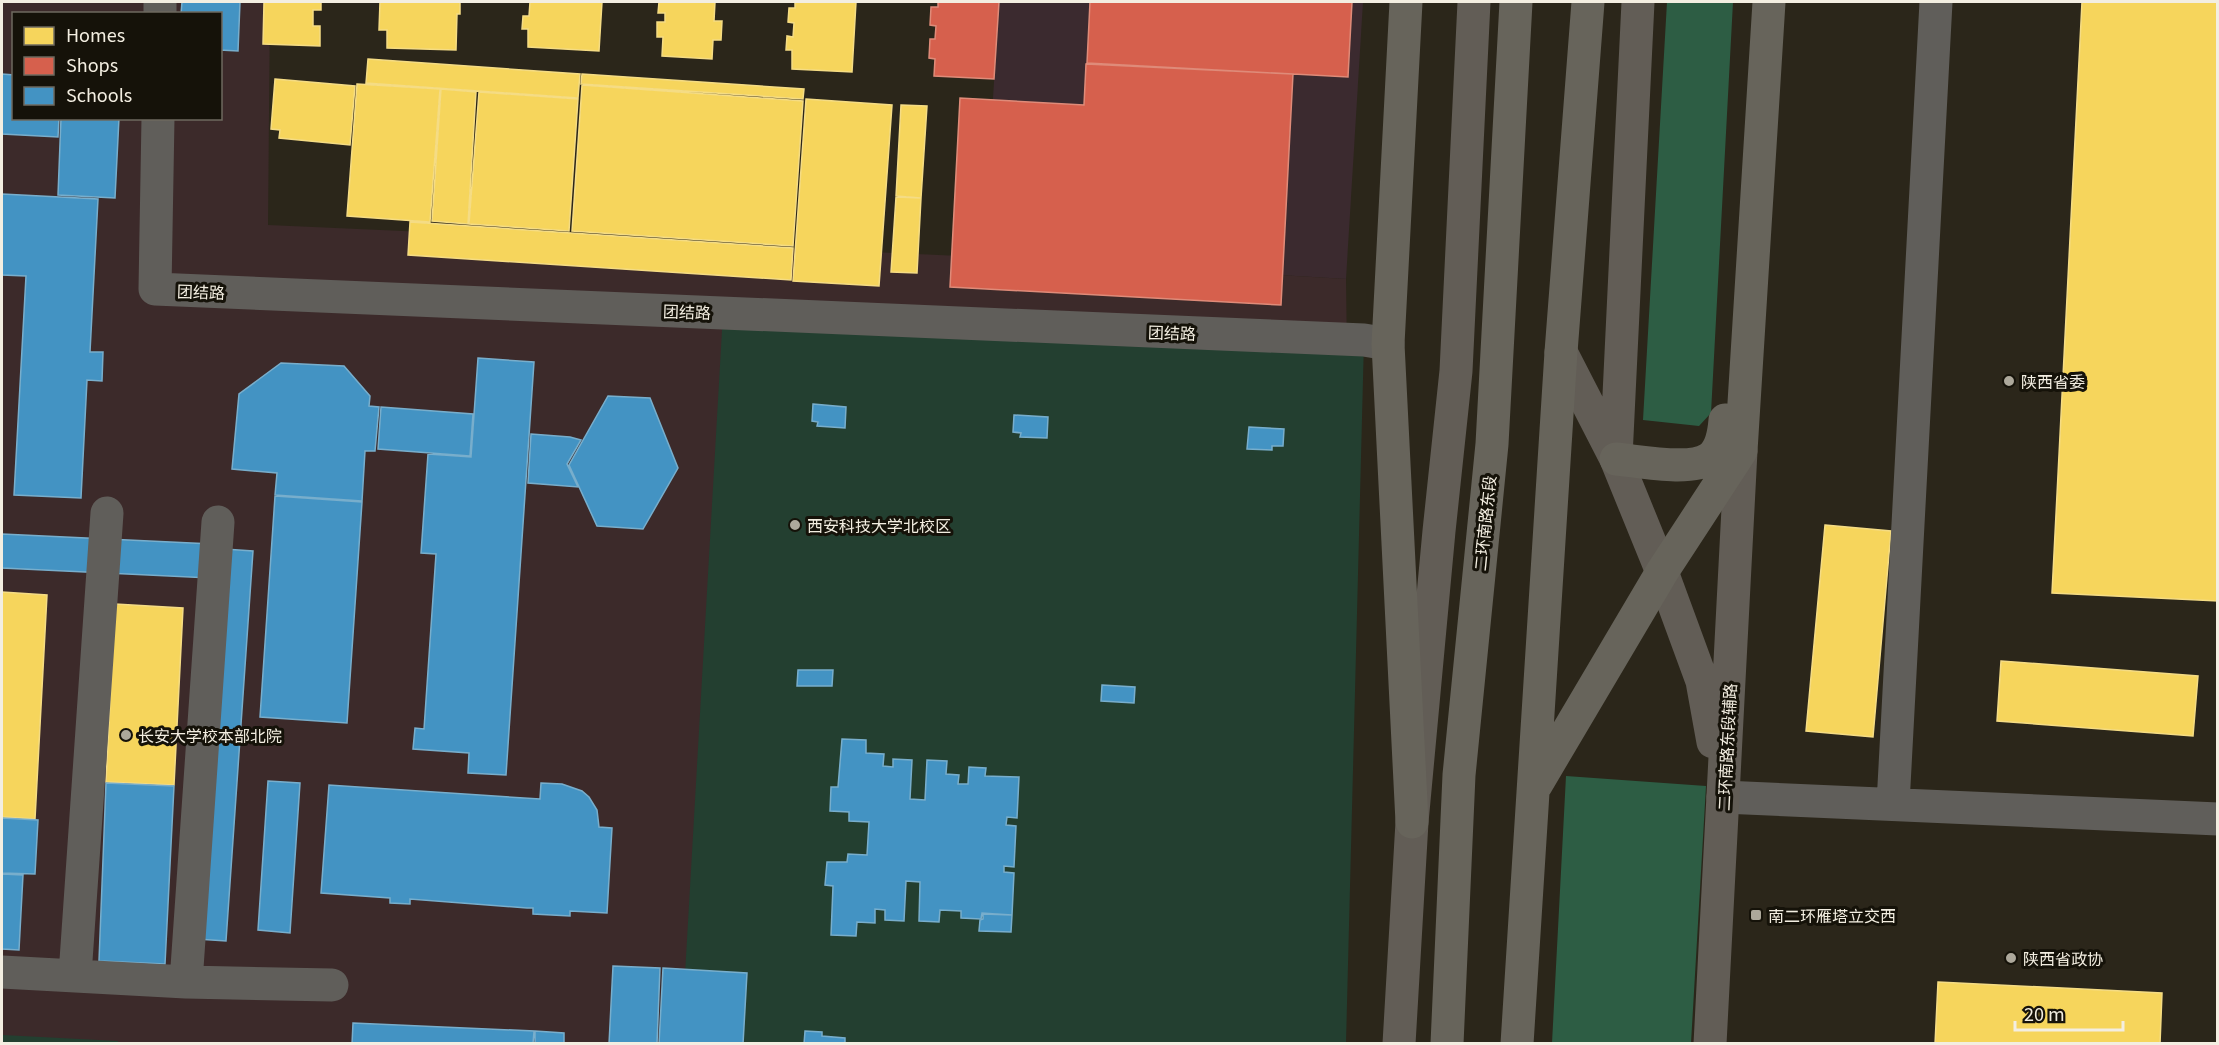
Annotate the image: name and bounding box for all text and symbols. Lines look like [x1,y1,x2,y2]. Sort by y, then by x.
legend [12,12,222,120]
text: Homes [66,21,125,47]
text: Shops [66,51,118,77]
text: Schools [66,81,132,107]
street label: 团结路 [177,278,225,304]
street label: 团结路 [663,298,711,324]
street label: 团结路 [1148,319,1196,345]
place label: 陕西省委 [2021,369,2085,393]
marker: 陕西省委 [2002,374,2016,388]
street label: 二环南路东段 [1467,474,1501,572]
place label: 西安科技大学北校区 [807,513,951,537]
marker: 西安科技大学北校区 [788,518,802,532]
street label: 二环南路东段辅路 [1711,682,1741,812]
place label: 长安大学校本部北院 [138,723,282,747]
marker: 长安大学校本部北院 [119,728,133,742]
place label: 南二环雁塔立交西 [1768,903,1896,927]
marker: 南二环雁塔立交西 [1749,908,1763,922]
place label: 陕西省政协 [2023,946,2103,970]
marker: 陕西省政协 [2004,951,2018,965]
scale bar [2015,994,2123,1032]
text: 20 m [2024,1000,2065,1026]

